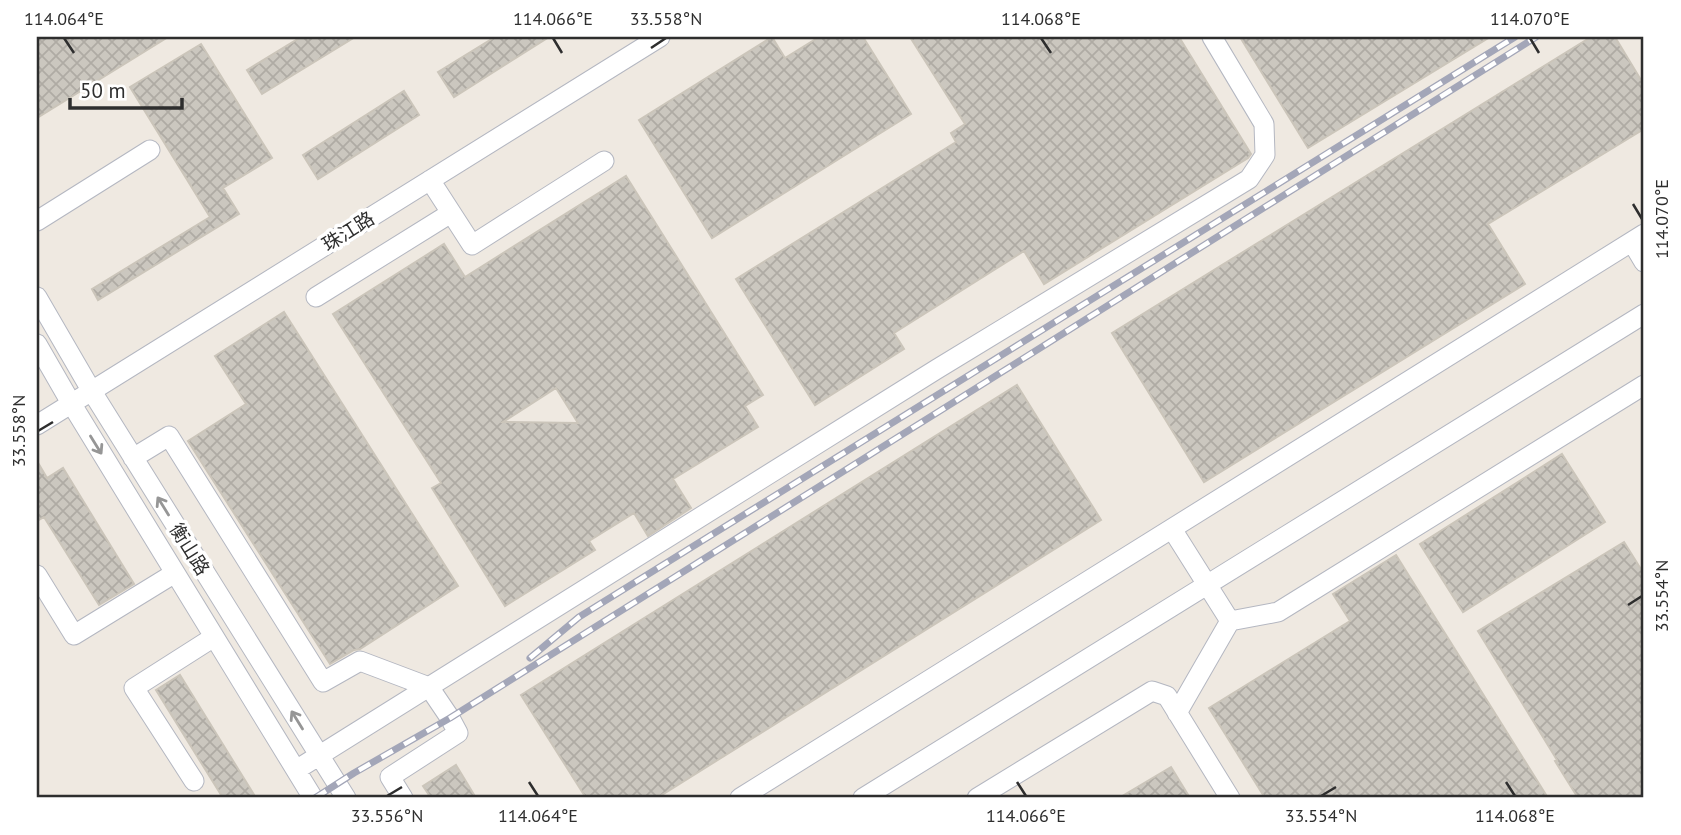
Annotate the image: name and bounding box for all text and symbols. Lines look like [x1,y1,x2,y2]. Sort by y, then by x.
text: 114.064°E [24,7,104,30]
text: 114.066°E [513,7,593,30]
text: 33.558°N [630,7,702,30]
text: 114.068°E [1001,7,1081,30]
text: 114.070°E [1490,7,1570,30]
scale bar [70,66,182,110]
text: 50 m [80,77,126,104]
text: 114.070°E [1650,179,1673,259]
street label: 珠江路 [317,206,379,256]
text: 33.558°N [7,395,30,467]
one-way arrow [89,435,104,454]
one-way arrow [156,497,170,517]
street label: 衡山路 [165,518,215,580]
text: 33.554°N [1650,560,1673,632]
one-way arrow [290,710,304,730]
text: 33.556°N [351,804,423,827]
text: 114.064°E [498,804,578,827]
text: 114.066°E [986,804,1066,827]
text: 33.554°N [1285,804,1357,827]
text: 114.068°E [1475,804,1555,827]

